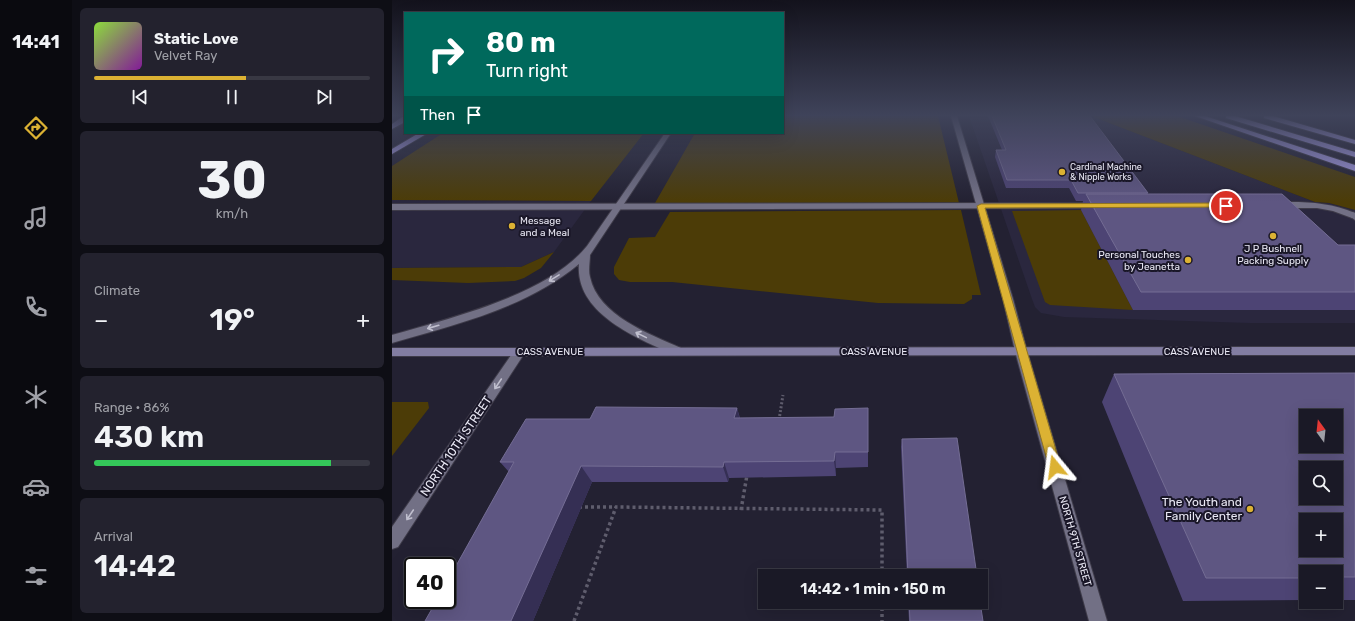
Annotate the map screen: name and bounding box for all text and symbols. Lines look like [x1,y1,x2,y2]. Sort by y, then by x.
text: 80 m [486,26,556,59]
icon: right [420,28,472,80]
text: Static Love [154,30,238,48]
text: 14:41 [12,31,60,53]
text: Velvet Ray [154,48,217,63]
text: Turn right [486,60,568,82]
icon: previous [129,86,151,108]
icon: pause [221,86,243,108]
icon: next [313,86,335,108]
icon: arrive [463,104,485,126]
text: Then [420,106,455,124]
icon: directions [22,114,50,142]
text: 30 [197,149,267,211]
place label: Cardinal Machine & Nipple Works [1070,162,1142,182]
marker: Cardinal Machine & Nipple Works [1057,167,1067,177]
pin [1209,189,1243,223]
icon: arrive [1215,195,1237,217]
icon: music [22,204,50,232]
text: km/h [216,206,248,221]
place label: Message and a Meal [520,215,569,239]
marker: Message and a Meal [507,221,517,231]
marker: J P Bushnell Packing Supply [1268,231,1278,241]
place label: J P Bushnell Packing Supply [1237,243,1309,267]
place label: Personal Touches by Jeanetta [1098,249,1180,273]
marker: Personal Touches by Jeanetta [1183,255,1193,265]
one-way arrow [548,274,559,282]
text: Climate [94,283,140,298]
icon: phone [22,293,50,321]
text: 19° [210,302,255,338]
text: − [94,307,108,334]
text: + [356,307,370,334]
one-way arrow [427,324,440,331]
one-way arrow [636,331,648,338]
street label: CASS AVENUE [517,346,583,358]
street label: CASS AVENUE [841,346,907,358]
street label: CASS AVENUE [1164,346,1230,358]
one-way arrow [494,378,502,389]
icon: climate [22,383,50,411]
street label: NORTH 10TH STREET [417,393,495,499]
text: Range · 86% [94,400,169,415]
north arrow [1299,409,1343,453]
map controls [1299,409,1343,609]
text: 430 km [94,419,204,455]
position arrow [1034,446,1076,488]
button: search [1299,461,1343,505]
icon: car [22,473,50,501]
street label: NORTH 9TH STREET [1056,495,1094,588]
place label: The Youth and Family Center [1162,495,1242,523]
marker: The Youth and Family Center [1245,504,1255,514]
one-way arrow [406,509,414,520]
button: + [1299,513,1343,557]
text: Arrival [94,529,133,544]
text: 14:42 [94,548,176,584]
speed limit sign: 40 [404,557,456,609]
icon: filters [22,562,50,590]
button: − [1299,565,1343,609]
text: 14:42 · 1 min · 150 m [800,580,946,598]

